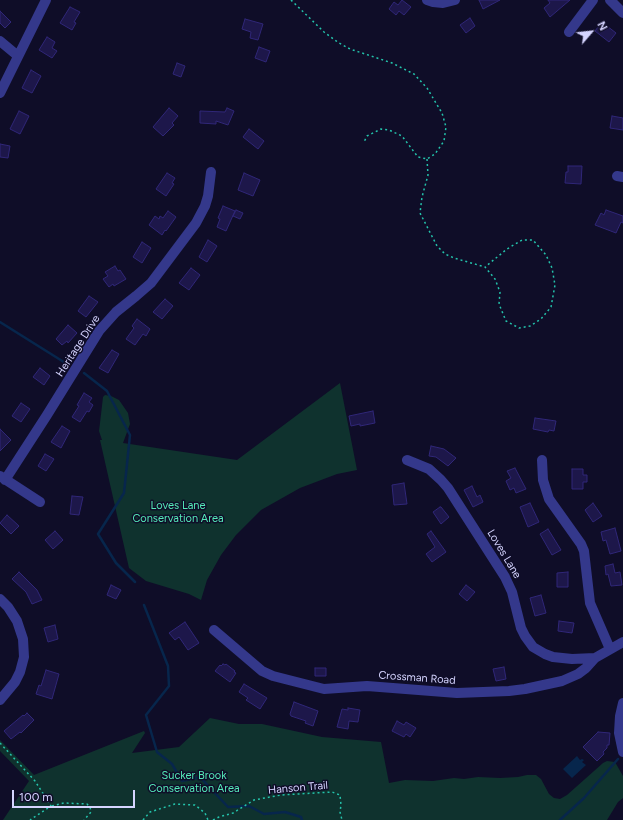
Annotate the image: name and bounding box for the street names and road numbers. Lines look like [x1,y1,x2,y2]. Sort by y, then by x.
street label: Heritage Drive [53,313,103,379]
street label: Loves Lane [484,527,524,581]
street label: Crossman Road [378,669,456,687]
street label: Hanson Trail [267,779,329,797]

